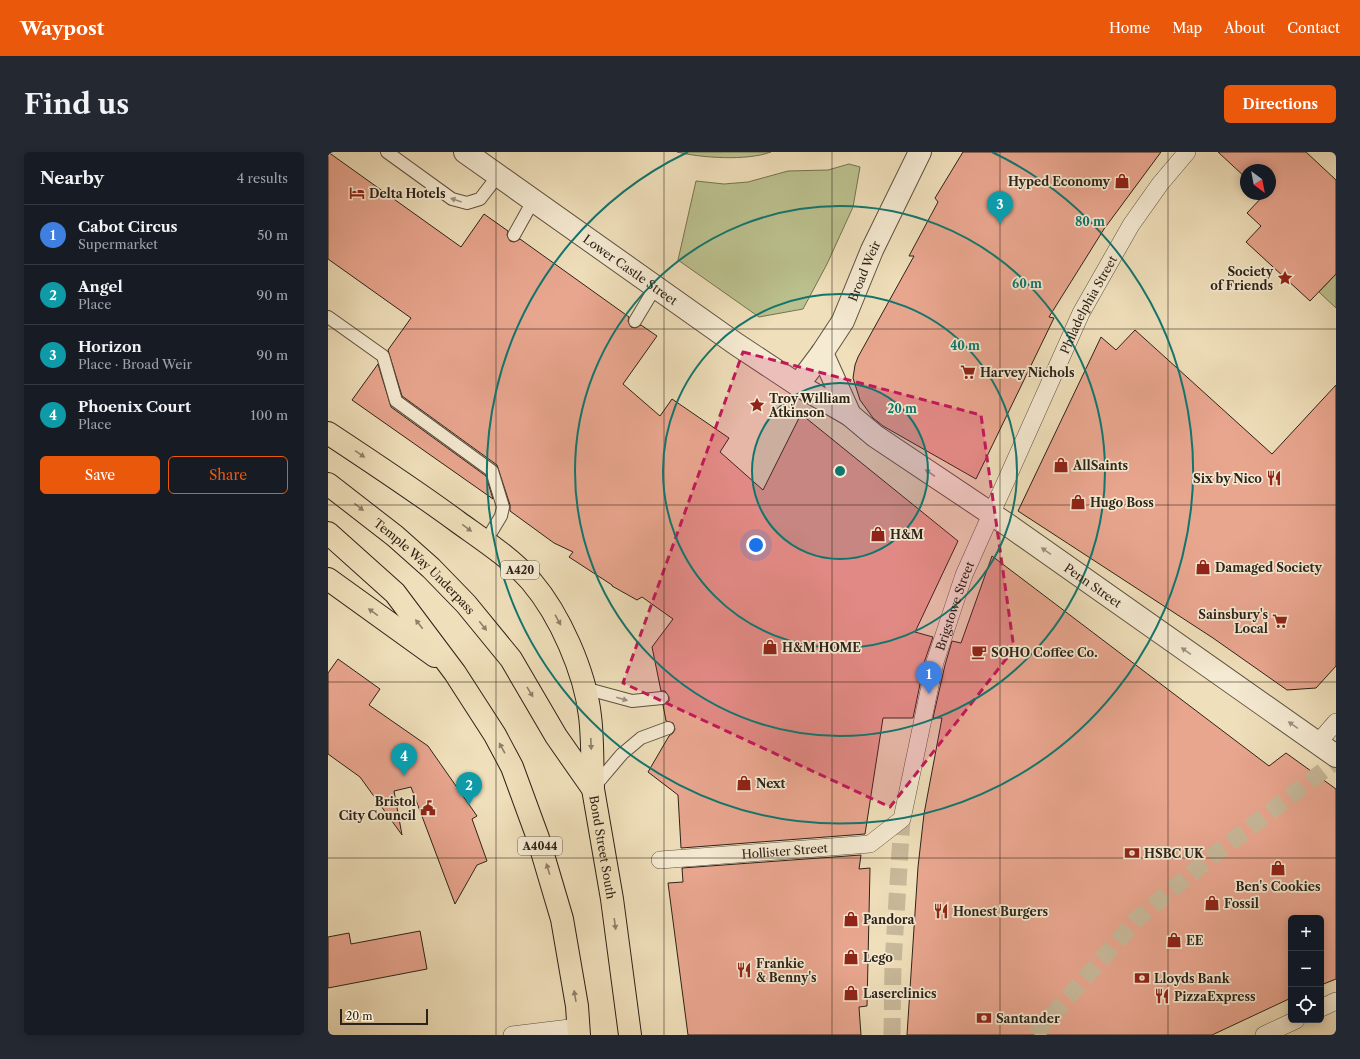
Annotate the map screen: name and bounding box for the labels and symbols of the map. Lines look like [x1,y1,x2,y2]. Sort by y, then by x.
north arrow [1240,164,1276,200]
shop icon: Hyped Economy [1113,172,1131,190]
place label: Hyped Economy [1008,174,1111,189]
hotel icon: Delta Hotels [348,184,366,202]
place label: Delta Hotels [369,186,446,201]
pin: 3 [987,191,1013,224]
one-way arrow [450,197,462,203]
text: 80 m [1075,214,1105,229]
street label: Lower Castle Street [581,231,681,308]
street label: Broad Weir [844,238,883,303]
street label: Philadelphia Street [1056,252,1120,356]
place label: Society of Friends [1210,264,1274,293]
place icon: Society of Friends [1276,269,1294,287]
text: 60 m [1012,276,1042,291]
text: 40 m [950,338,980,353]
supermarket icon: Harvey Nichols [959,363,977,381]
place label: Harvey Nichols [980,365,1075,380]
place label: Troy William Atkinson [768,391,851,420]
place icon: Troy William Atkinson [748,396,766,414]
text: 20 m [887,401,917,416]
one-way arrow [355,450,366,458]
shop icon: AllSaints [1052,456,1070,474]
place label: AllSaints [1072,458,1129,473]
centre of rings [833,464,847,478]
one-way arrow [925,469,935,477]
restaurant icon: Six by Nico [1265,469,1283,487]
place label: Six by Nico [1193,471,1262,486]
shop icon: Hugo Boss [1069,493,1087,511]
place label: Hugo Boss [1090,495,1154,510]
one-way arrow [354,503,365,511]
street label: Temple Way Underpass [371,515,479,617]
one-way arrow [462,524,473,532]
shop icon: H&M [869,525,887,543]
place label: H&M [890,527,924,542]
your location [746,535,766,555]
one-way arrow [1041,548,1051,556]
street label: Brigstowe Street [932,558,977,652]
shop icon: Damaged Society [1194,558,1212,576]
street label: Penn Street [1062,560,1125,611]
place label: Damaged Society [1215,560,1322,575]
road number: A420 [501,561,539,579]
place label: Sainsbury's Local [1198,607,1268,636]
one-way arrow [368,608,379,616]
supermarket icon: Sainsbury's Local [1271,612,1289,630]
one-way arrow [554,614,561,626]
one-way arrow [415,619,424,630]
one-way arrow [479,620,488,631]
shop icon: H&M HOME [761,638,779,656]
place label: H&M HOME [782,640,861,655]
cafe icon: SOHO Coffee Co. [970,643,988,661]
place label: SOHO Coffee Co. [991,645,1098,660]
one-way arrow [1181,647,1191,655]
pin: 1 [916,661,942,694]
one-way arrow [527,686,534,698]
one-way arrow [615,696,628,702]
one-way arrow [1288,721,1298,729]
one-way arrow [588,738,594,751]
one-way arrow [499,742,505,754]
pin: 4 [391,743,417,776]
pin: 2 [456,772,482,805]
shop icon: Next [735,774,753,792]
place label: Next [756,776,786,791]
place label: Bristol City Council [339,794,416,823]
street label: Bond Street South [587,794,619,900]
public building icon: Bristol City Council [419,799,437,817]
road number: A4044 [518,837,562,855]
street label: Hollister Street [741,840,829,861]
bank icon: HSBC UK [1123,844,1141,862]
place label: HSBC UK [1144,846,1204,861]
shop icon: Ben's Cookies [1269,859,1287,877]
one-way arrow [544,863,550,875]
place label: Ben's Cookies [1235,879,1321,894]
shop icon: Fossil [1203,894,1221,912]
place label: Fossil [1224,896,1259,911]
restaurant icon: Honest Burgers [932,902,950,920]
place label: Honest Burgers [953,904,1049,919]
shop icon: Pandora [842,910,860,928]
place label: Pandora [863,912,916,927]
one-way arrow [612,918,618,930]
shop icon: EE [1165,931,1183,949]
place label: EE [1186,933,1204,948]
shop icon: Lego [842,948,860,966]
place label: Lego [863,950,893,965]
place label: Frankie & Benny's [756,956,817,985]
restaurant icon: Frankie & Benny's [735,961,753,979]
bank icon: Lloyds Bank [1133,969,1151,987]
place label: Lloyds Bank [1154,971,1231,986]
shop icon: Laserclinics [842,984,860,1002]
place label: Laserclinics [863,986,937,1001]
restaurant icon: PizzaExpress [1153,987,1171,1005]
place label: PizzaExpress [1174,989,1256,1004]
one-way arrow [572,990,578,1002]
scale bar [340,1007,428,1026]
bank icon: Santander [975,1009,993,1027]
place label: Santander [996,1011,1060,1026]

